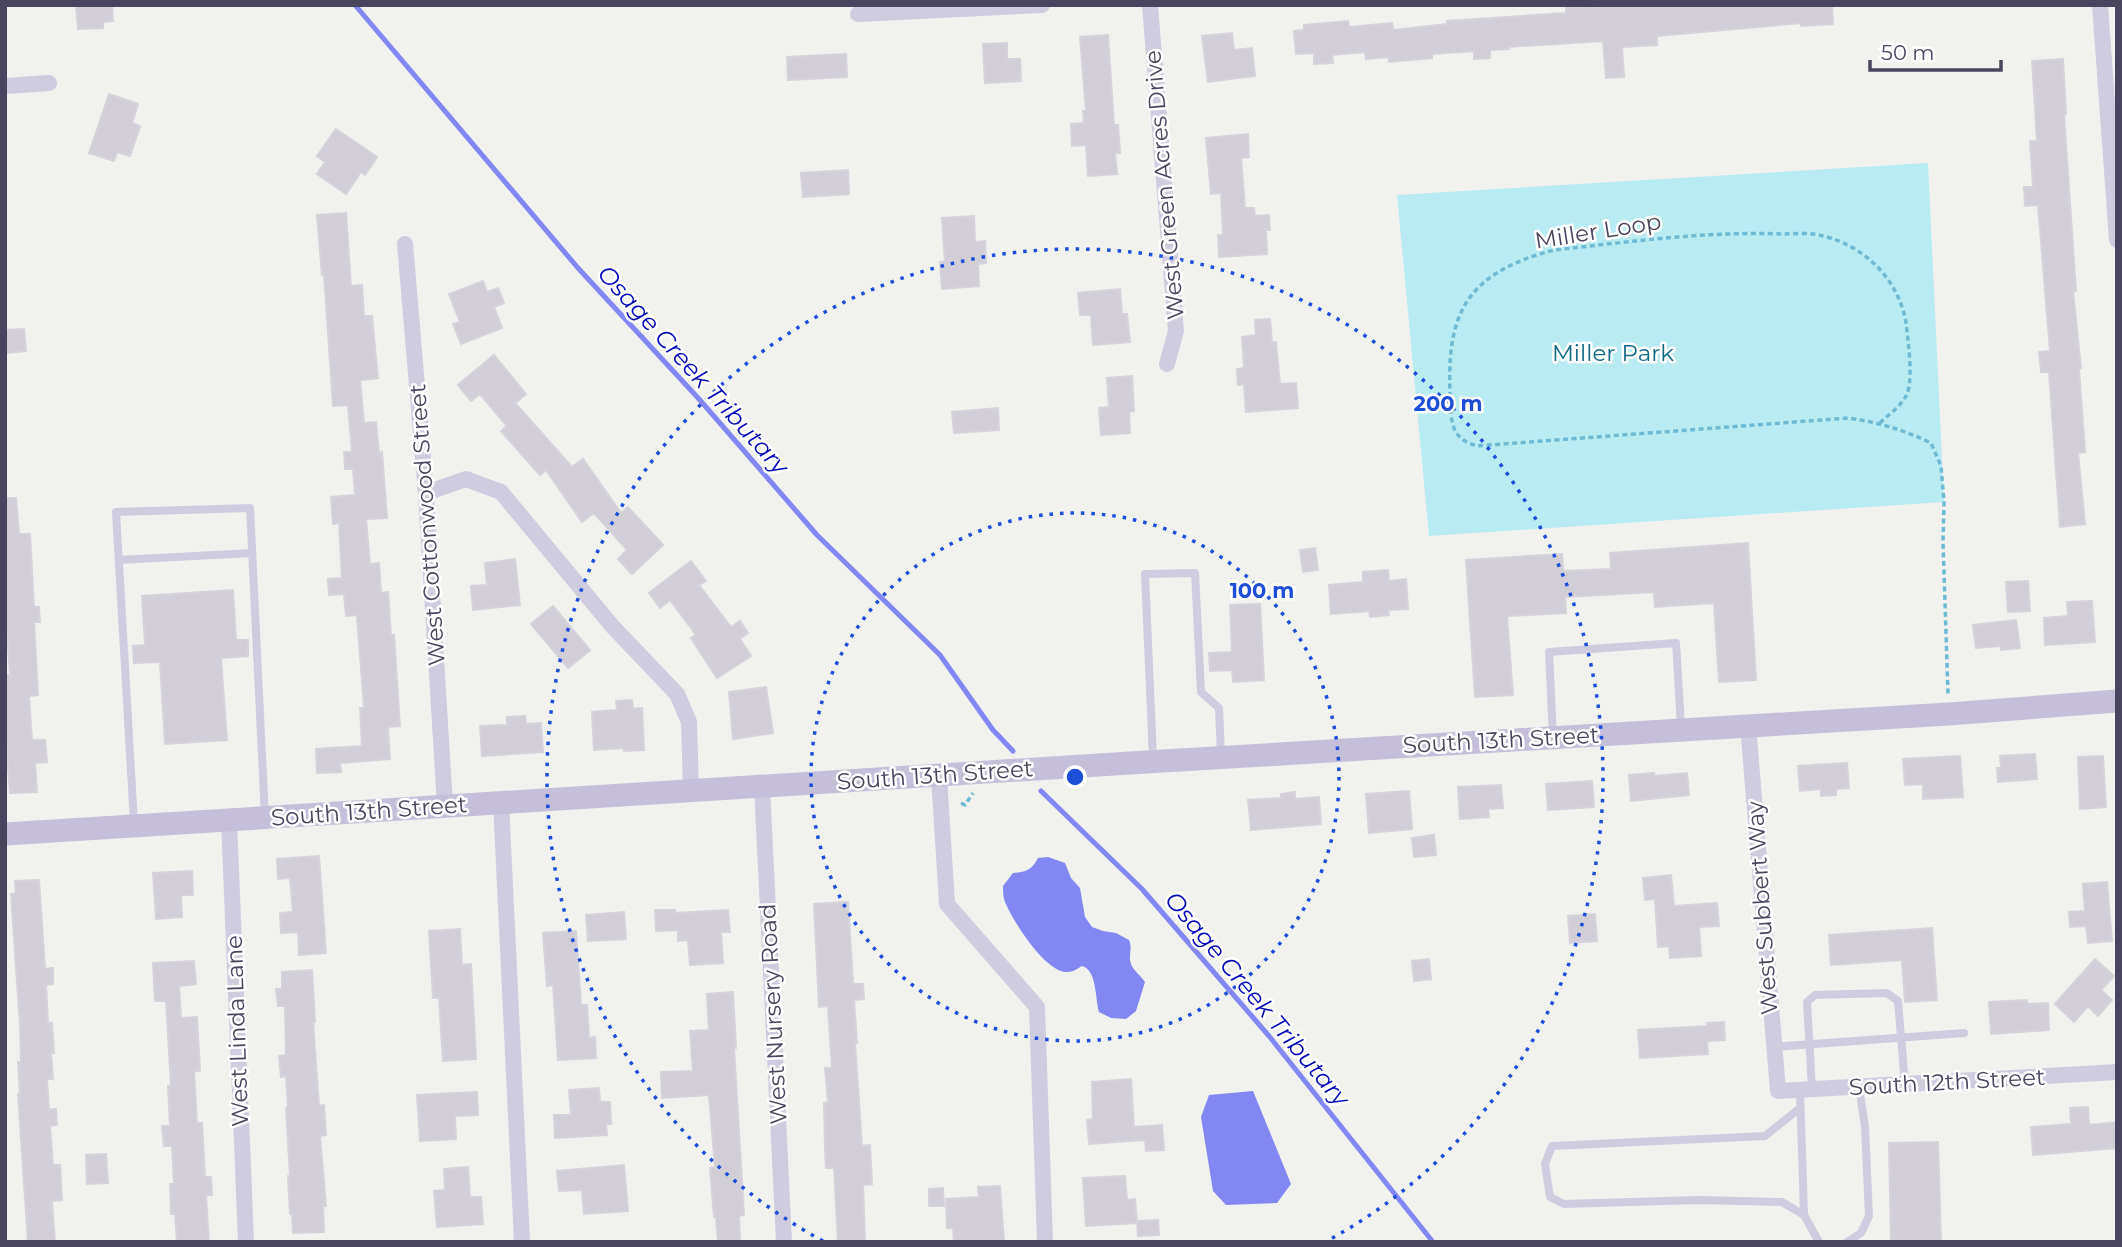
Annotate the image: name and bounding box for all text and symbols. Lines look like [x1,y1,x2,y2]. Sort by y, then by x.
scale bar [1870,28,2001,72]
text: 50 m [1881,40,1935,65]
street label: West Green Acres Drive [1138,49,1190,321]
street label: Miller Loop [1533,207,1663,255]
water label: Osage Creek Tributary [592,259,796,482]
park label: Miller Park [1552,339,1674,367]
street label: West Cottonwood Street [403,383,451,667]
text: 200 m [1414,391,1482,416]
text: 100 m [1230,578,1294,603]
street label: South 13th Street [1402,721,1600,759]
street label: South 13th Street [836,754,1034,796]
centre of rings [1063,765,1087,789]
street label: South 13th Street [270,790,468,832]
street label: West Subbert Way [1741,800,1783,1016]
water label: Osage Creek Tributary [1159,885,1357,1113]
street label: West Nursery Road [753,903,793,1125]
street label: West Linda Lane [220,935,254,1127]
street label: South 12th Street [1848,1063,2046,1101]

